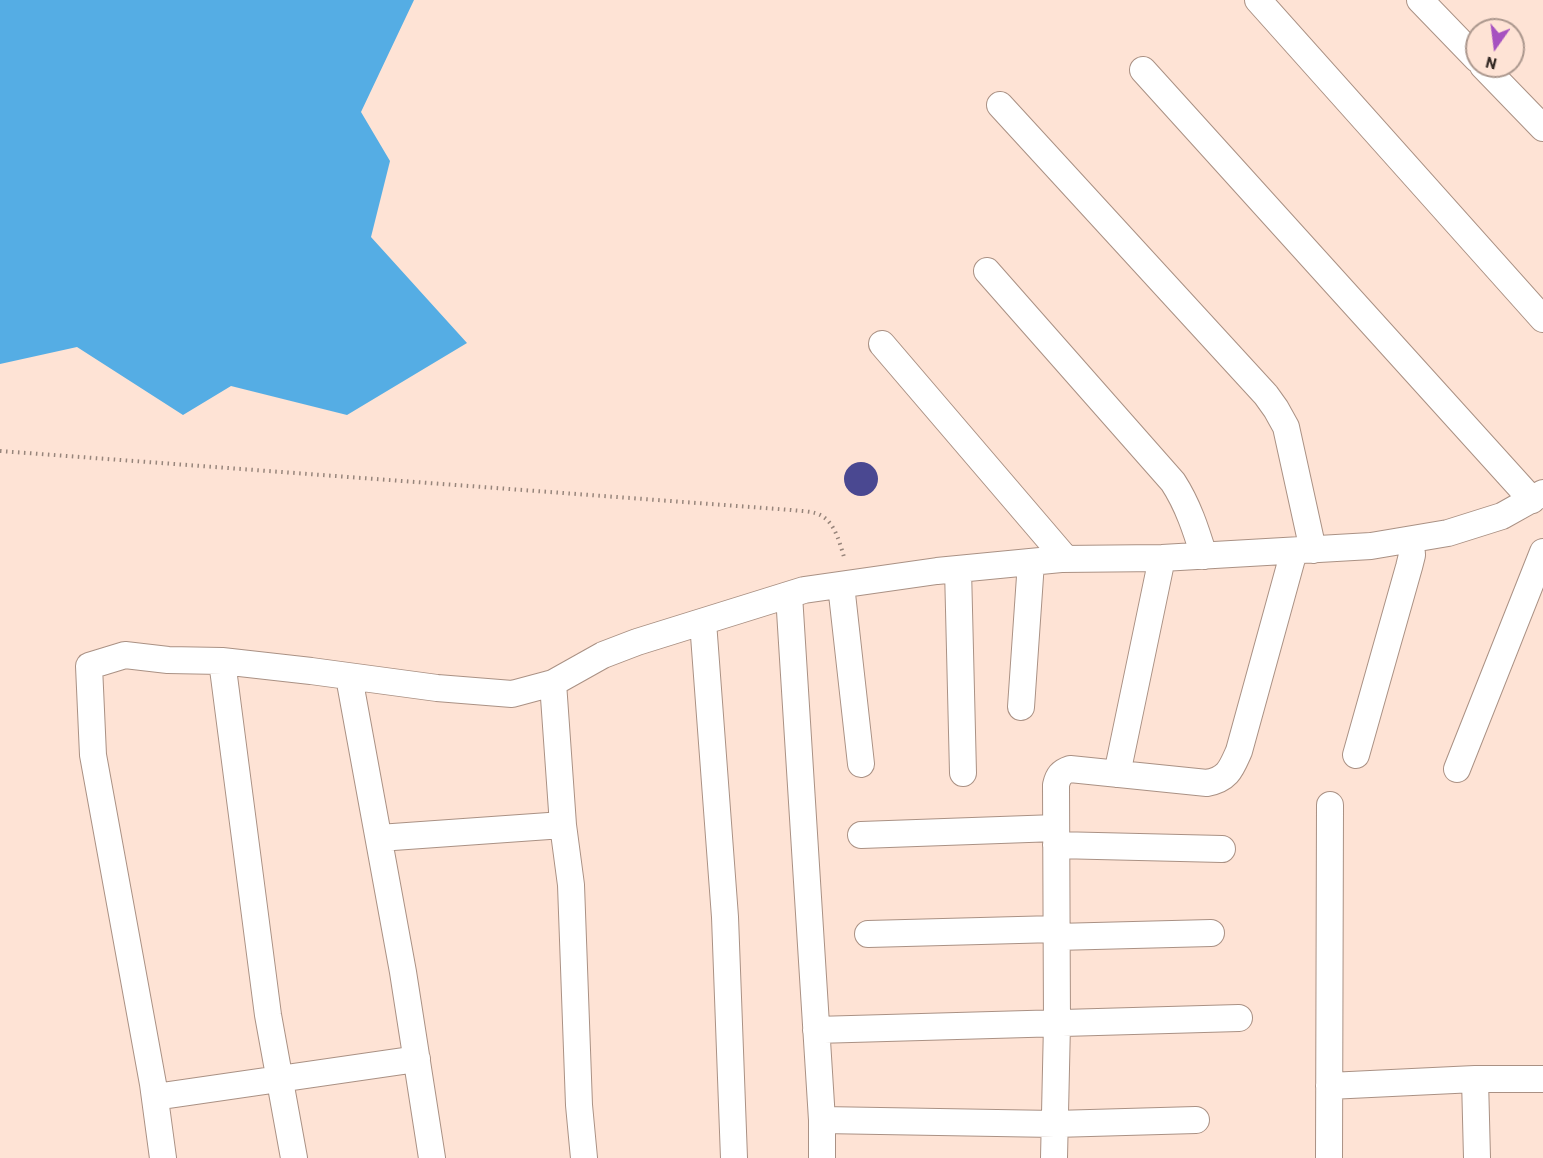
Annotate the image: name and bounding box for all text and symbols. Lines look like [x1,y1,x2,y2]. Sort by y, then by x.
north arrow [1465,18,1525,78]
text: N [1484,54,1498,75]

